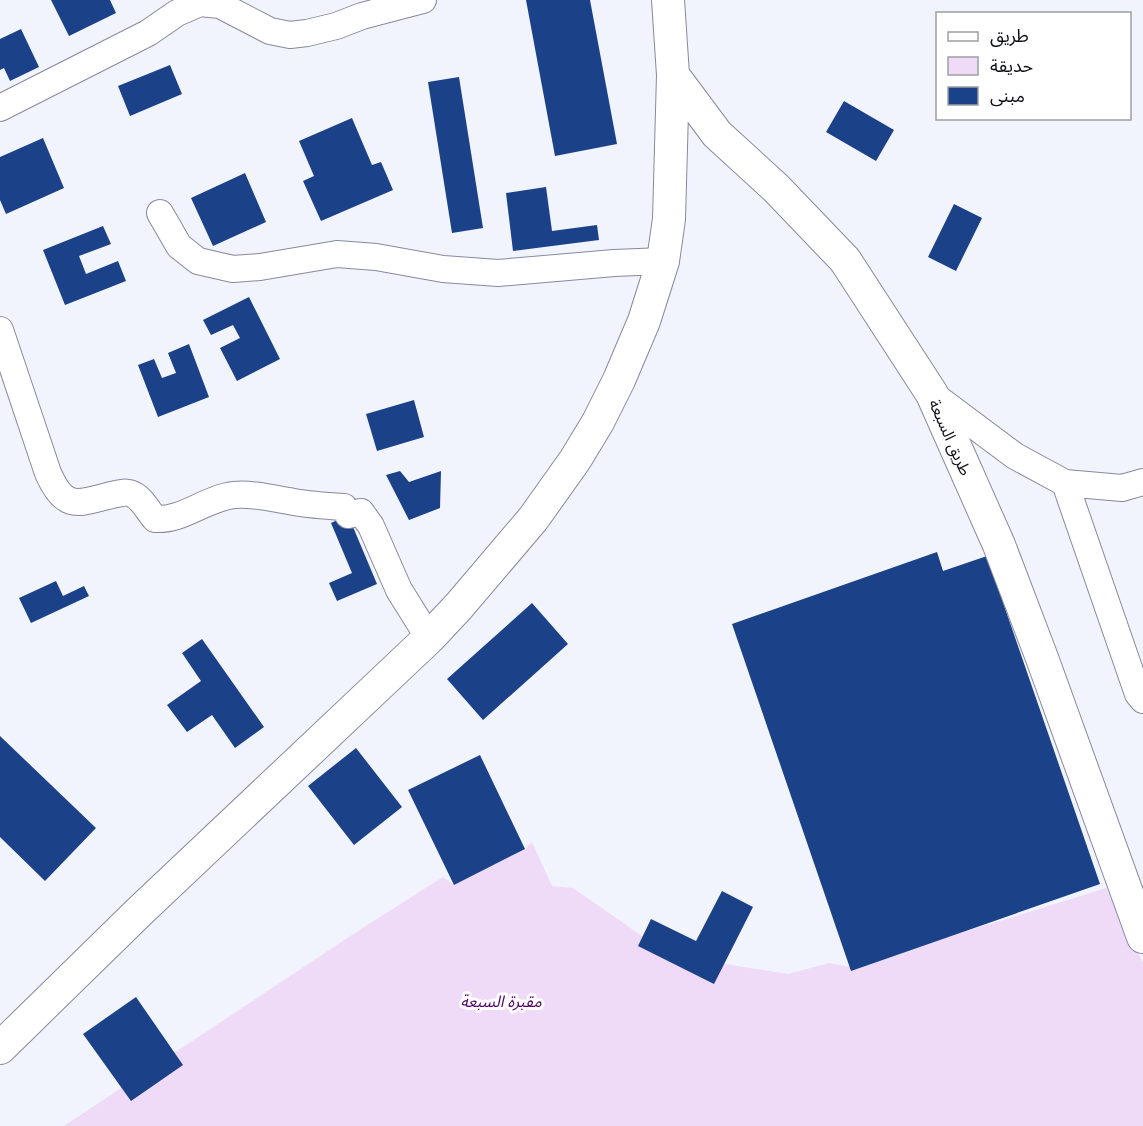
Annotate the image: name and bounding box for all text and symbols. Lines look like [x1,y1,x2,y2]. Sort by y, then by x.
legend [936,12,1131,120]
text: طريق [990,23,1029,47]
text: حديقة [990,53,1033,77]
text: مبنى [990,83,1025,107]
street label: طريق السبعة [924,395,977,479]
park label: مقبرة السبعة [460,990,542,1011]

